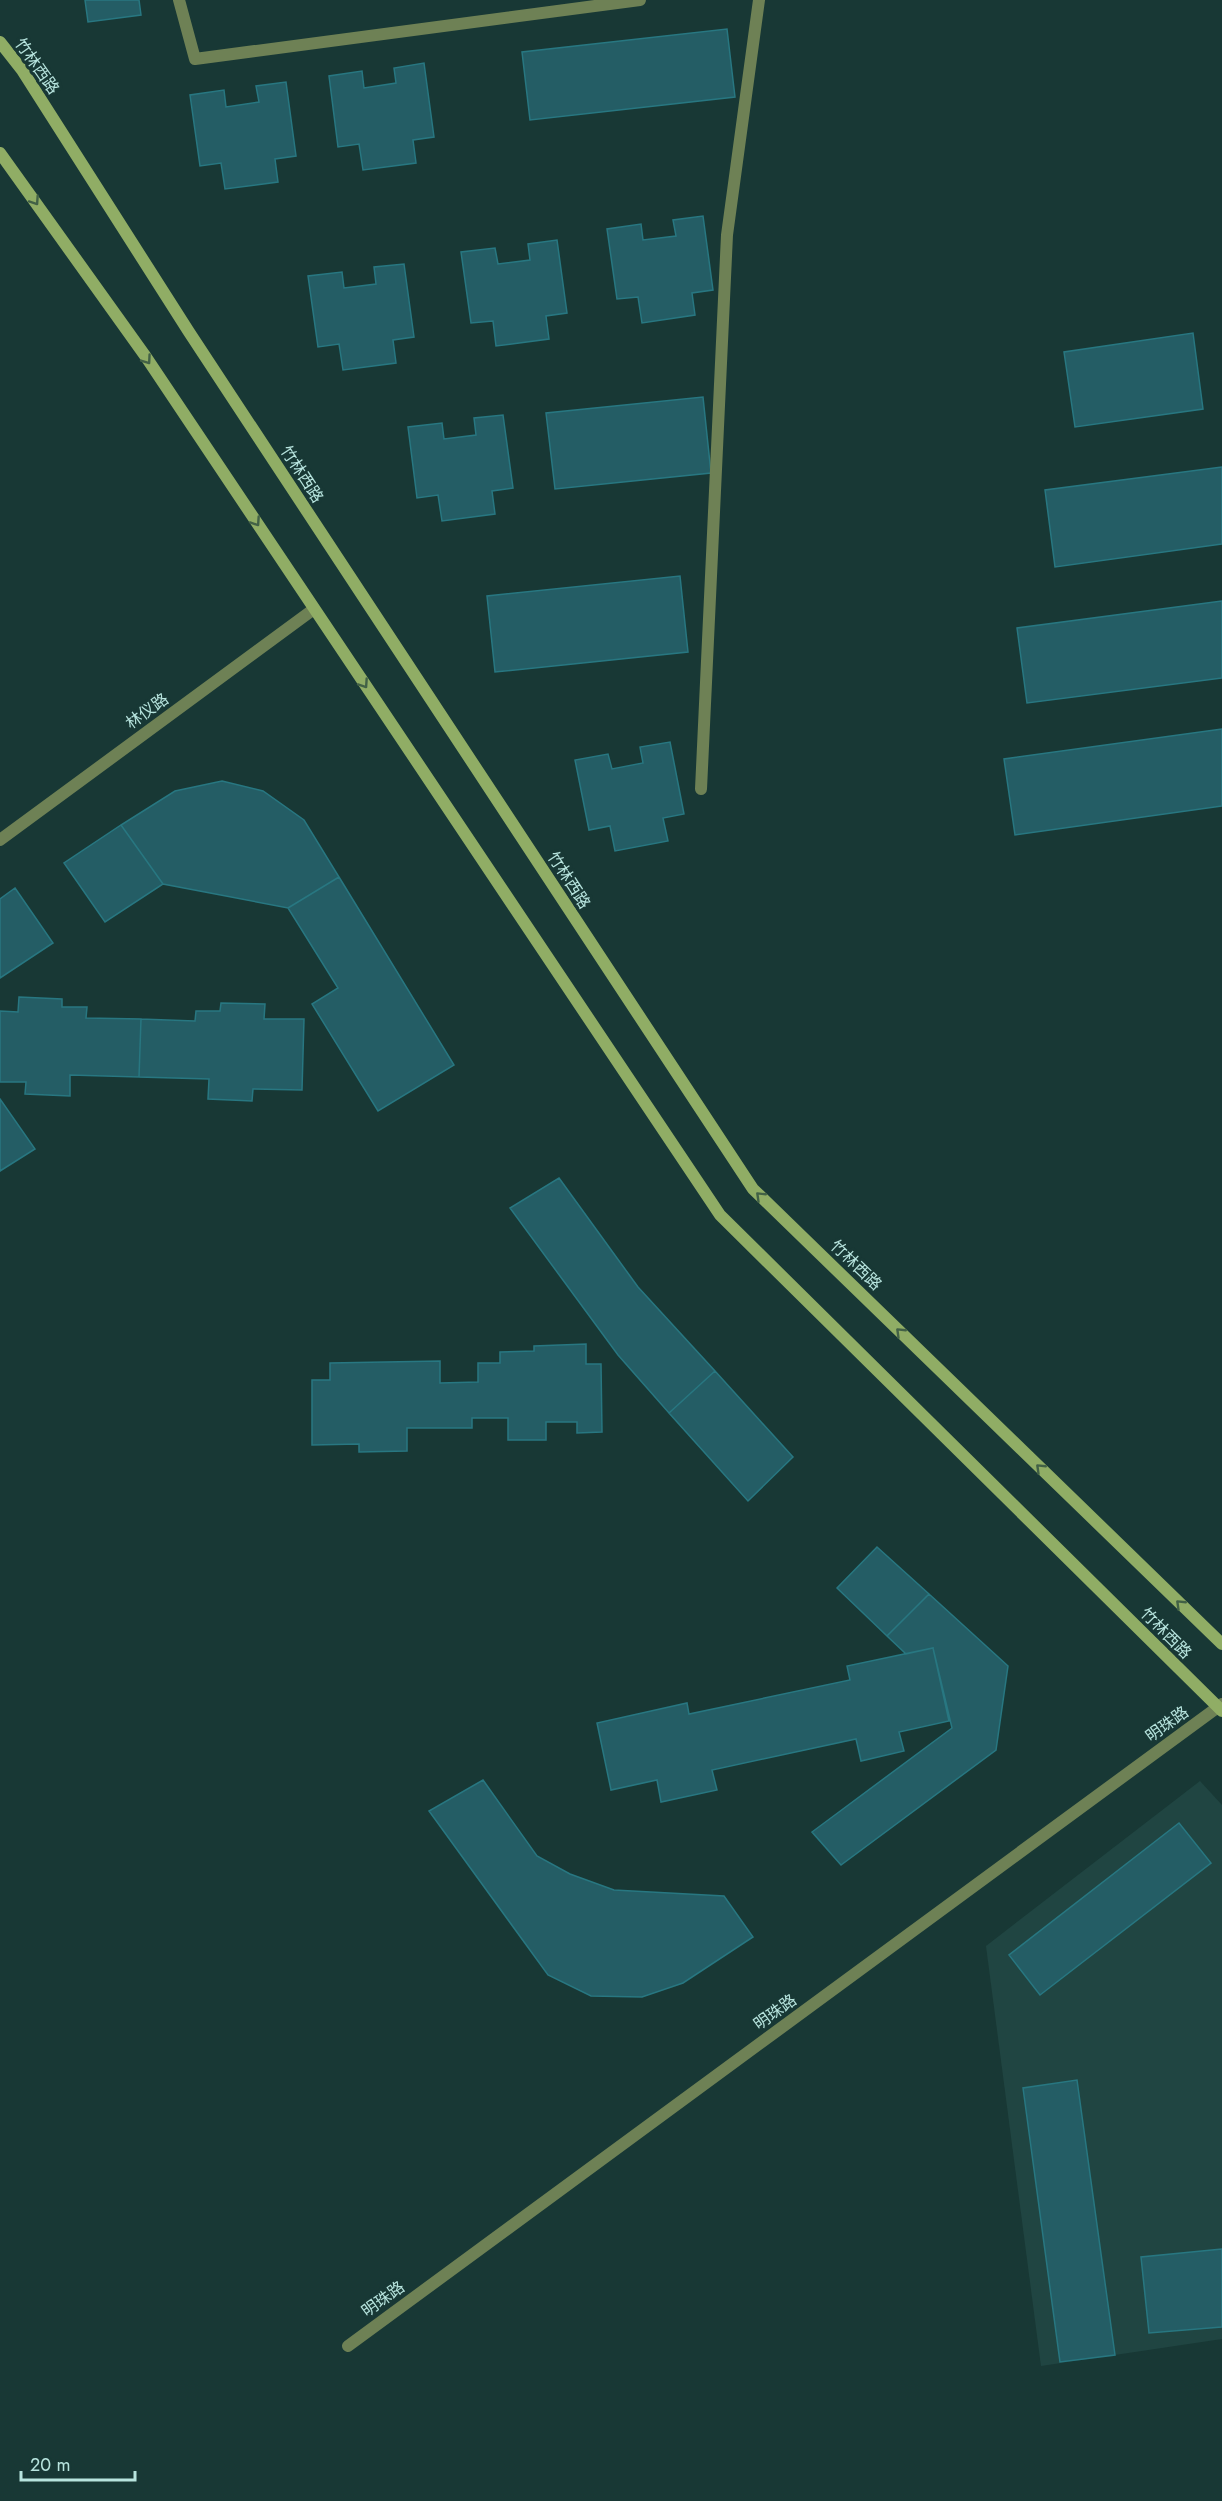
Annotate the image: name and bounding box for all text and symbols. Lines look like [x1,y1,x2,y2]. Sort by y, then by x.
street label: 竹林西路 [9,33,65,99]
one-way arrow [28,194,39,205]
one-way arrow [140,353,151,364]
street label: 竹林西路 [275,441,329,507]
one-way arrow [249,515,260,526]
one-way arrow [357,677,368,688]
street label: 林仪路 [121,688,173,734]
street label: 竹林西路 [542,847,596,913]
one-way arrow [757,1192,767,1203]
street label: 竹林西路 [825,1234,887,1296]
one-way arrow [897,1328,908,1339]
one-way arrow [1037,1464,1048,1475]
one-way arrow [1177,1600,1188,1611]
street label: 竹林西路 [1135,1602,1197,1664]
street label: 明珠路 [1141,1701,1193,1747]
street label: 明珠路 [749,1989,801,2035]
street label: 明珠路 [357,2276,409,2322]
scale bar [21,2444,135,2482]
text: 20 m [30,2452,70,2478]

